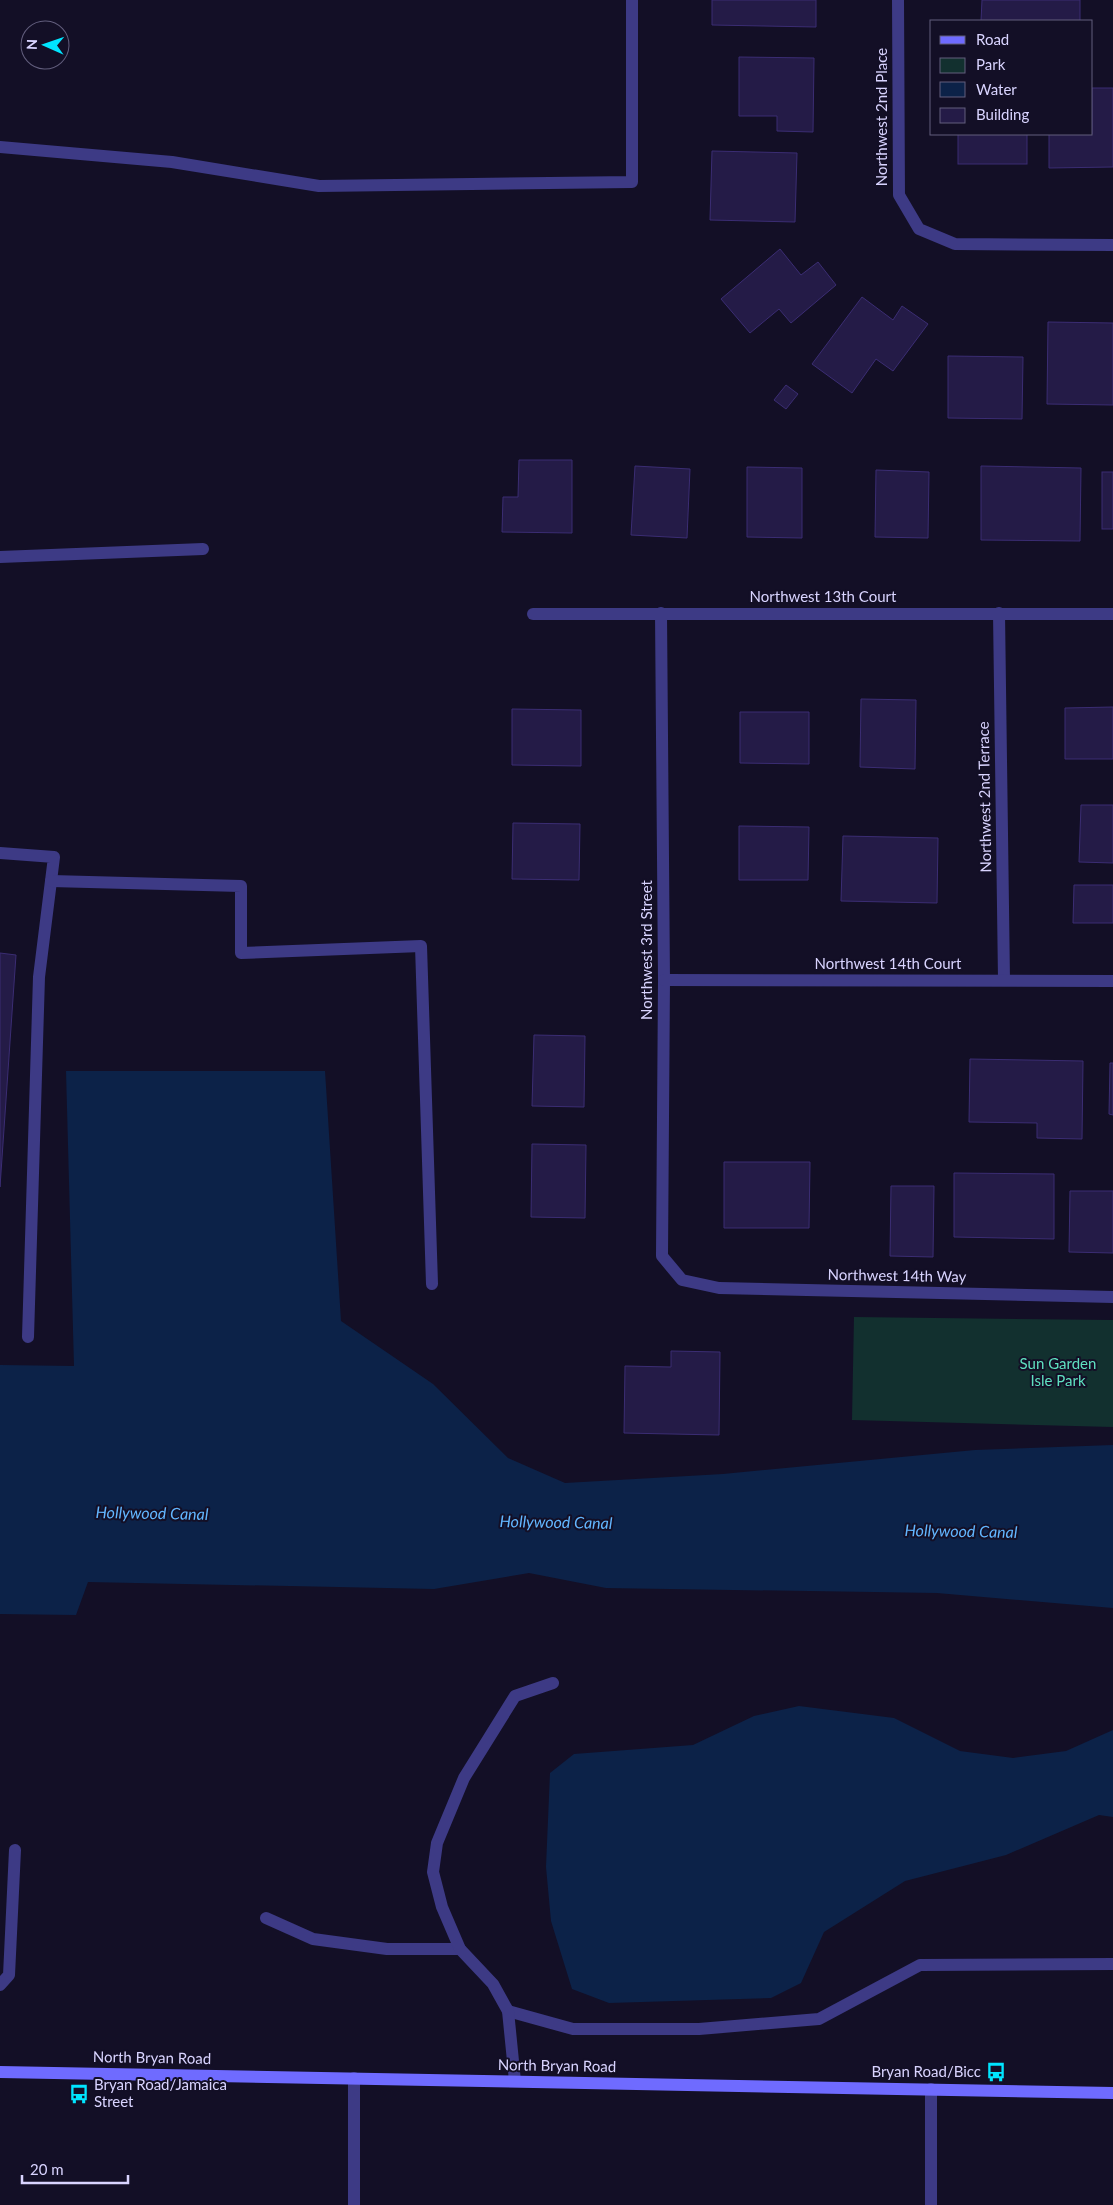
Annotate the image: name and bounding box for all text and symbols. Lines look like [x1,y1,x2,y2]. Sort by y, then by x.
north arrow [20,20,70,70]
legend [930,20,1093,135]
text: Road [976,30,1009,48]
text: N [23,39,40,50]
street label: Northwest 2nd Place [872,48,890,186]
text: Park [976,55,1006,73]
text: Water [976,80,1017,98]
text: Building [976,105,1029,123]
street label: Northwest 13th Court [750,587,897,605]
street label: Northwest 2nd Terrace [974,721,994,873]
street label: Northwest 3rd Street [637,879,655,1020]
street label: Northwest 14th Court [815,954,962,972]
street label: Northwest 14th Way [828,1265,967,1285]
park label: Sun Garden Isle Park [1020,1354,1096,1389]
water label: Hollywood Canal [95,1502,209,1523]
water label: Hollywood Canal [499,1511,613,1532]
water label: Hollywood Canal [904,1520,1018,1541]
street label: North Bryan Road [93,2047,211,2067]
street label: North Bryan Road [498,2055,616,2075]
bus stop icon: Bryan Road/Bicc [985,2061,1007,2083]
place label: Bryan Road/Bicc [871,2062,981,2080]
place label: Bryan Road/Jamaica Street [94,2075,227,2110]
bus stop icon: Bryan Road/Jamaica Street [68,2083,90,2105]
scale bar [22,2152,129,2184]
text: 20 m [30,2160,64,2178]

